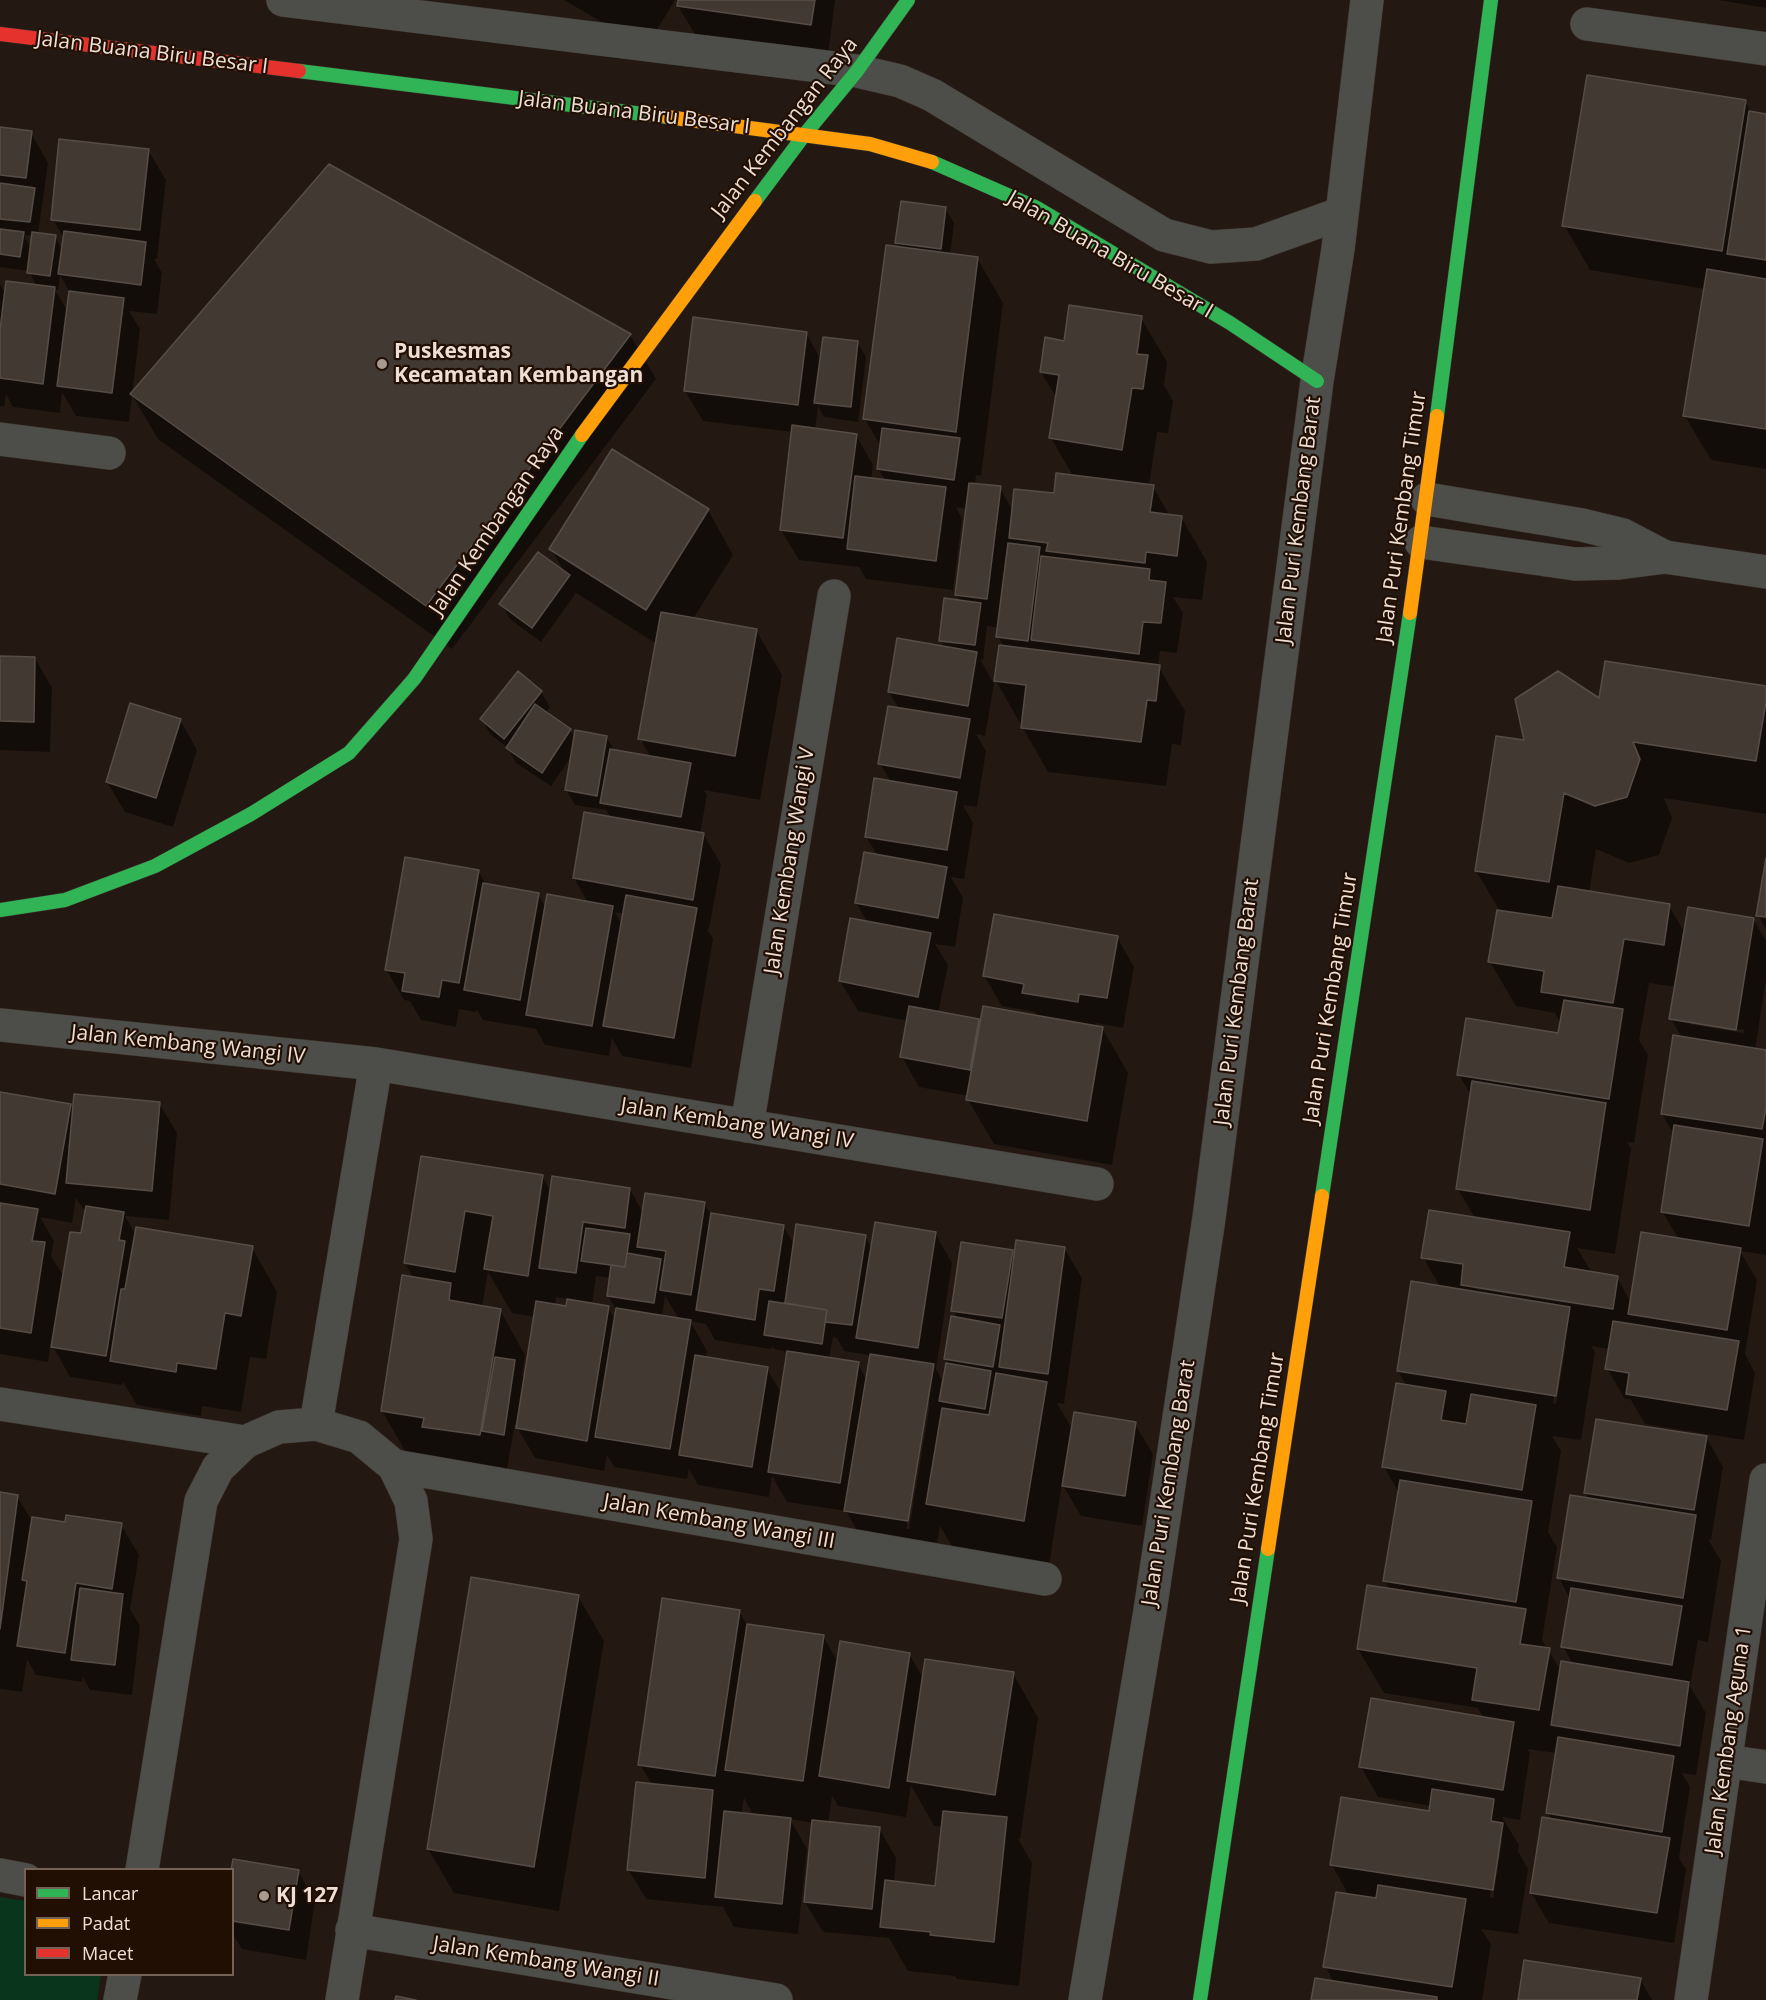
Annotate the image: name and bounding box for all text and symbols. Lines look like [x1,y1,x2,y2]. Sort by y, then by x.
street label: Jalan Buana Biru Besar I [35,26,269,80]
street label: Jalan Kembangan Raya [707,33,863,223]
street label: Jalan Buana Biru Besar I [517,86,751,140]
street label: Jalan Buana Biru Besar I [1003,186,1217,324]
place label: Puskesmas Kecamatan Kembangan [394,339,643,389]
marker: Puskesmas Kecamatan Kembangan [375,357,389,371]
street label: Jalan Puri Kembang Timur [1372,390,1432,644]
street label: Jalan Puri Kembang Barat [1271,395,1327,645]
street label: Jalan Kembangan Raya [424,422,570,620]
street label: Jalan Kembang Wangi V [760,746,820,976]
street label: Jalan Puri Kembang Timur [1299,871,1363,1125]
street label: Jalan Puri Kembang Barat [1209,877,1265,1127]
street label: Jalan Kembang Wangi IV [70,1020,306,1070]
street label: Jalan Kembang Wangi IV [619,1093,855,1155]
street label: Jalan Puri Kembang Timur [1226,1351,1290,1605]
street label: Jalan Puri Kembang Barat [1137,1358,1201,1608]
street label: Jalan Kembang Wangi III [601,1489,837,1555]
street label: Jalan Kembang Aguna 1 [1700,1624,1758,1856]
legend [24,1868,234,1976]
text: Lancar [82,1881,138,1905]
place label: KJ 127 [276,1883,338,1909]
marker: KJ 127 [257,1889,271,1903]
text: Padat [82,1911,130,1935]
street label: Jalan Kembang Wangi II [431,1932,661,1992]
text: Macet [82,1941,133,1965]

